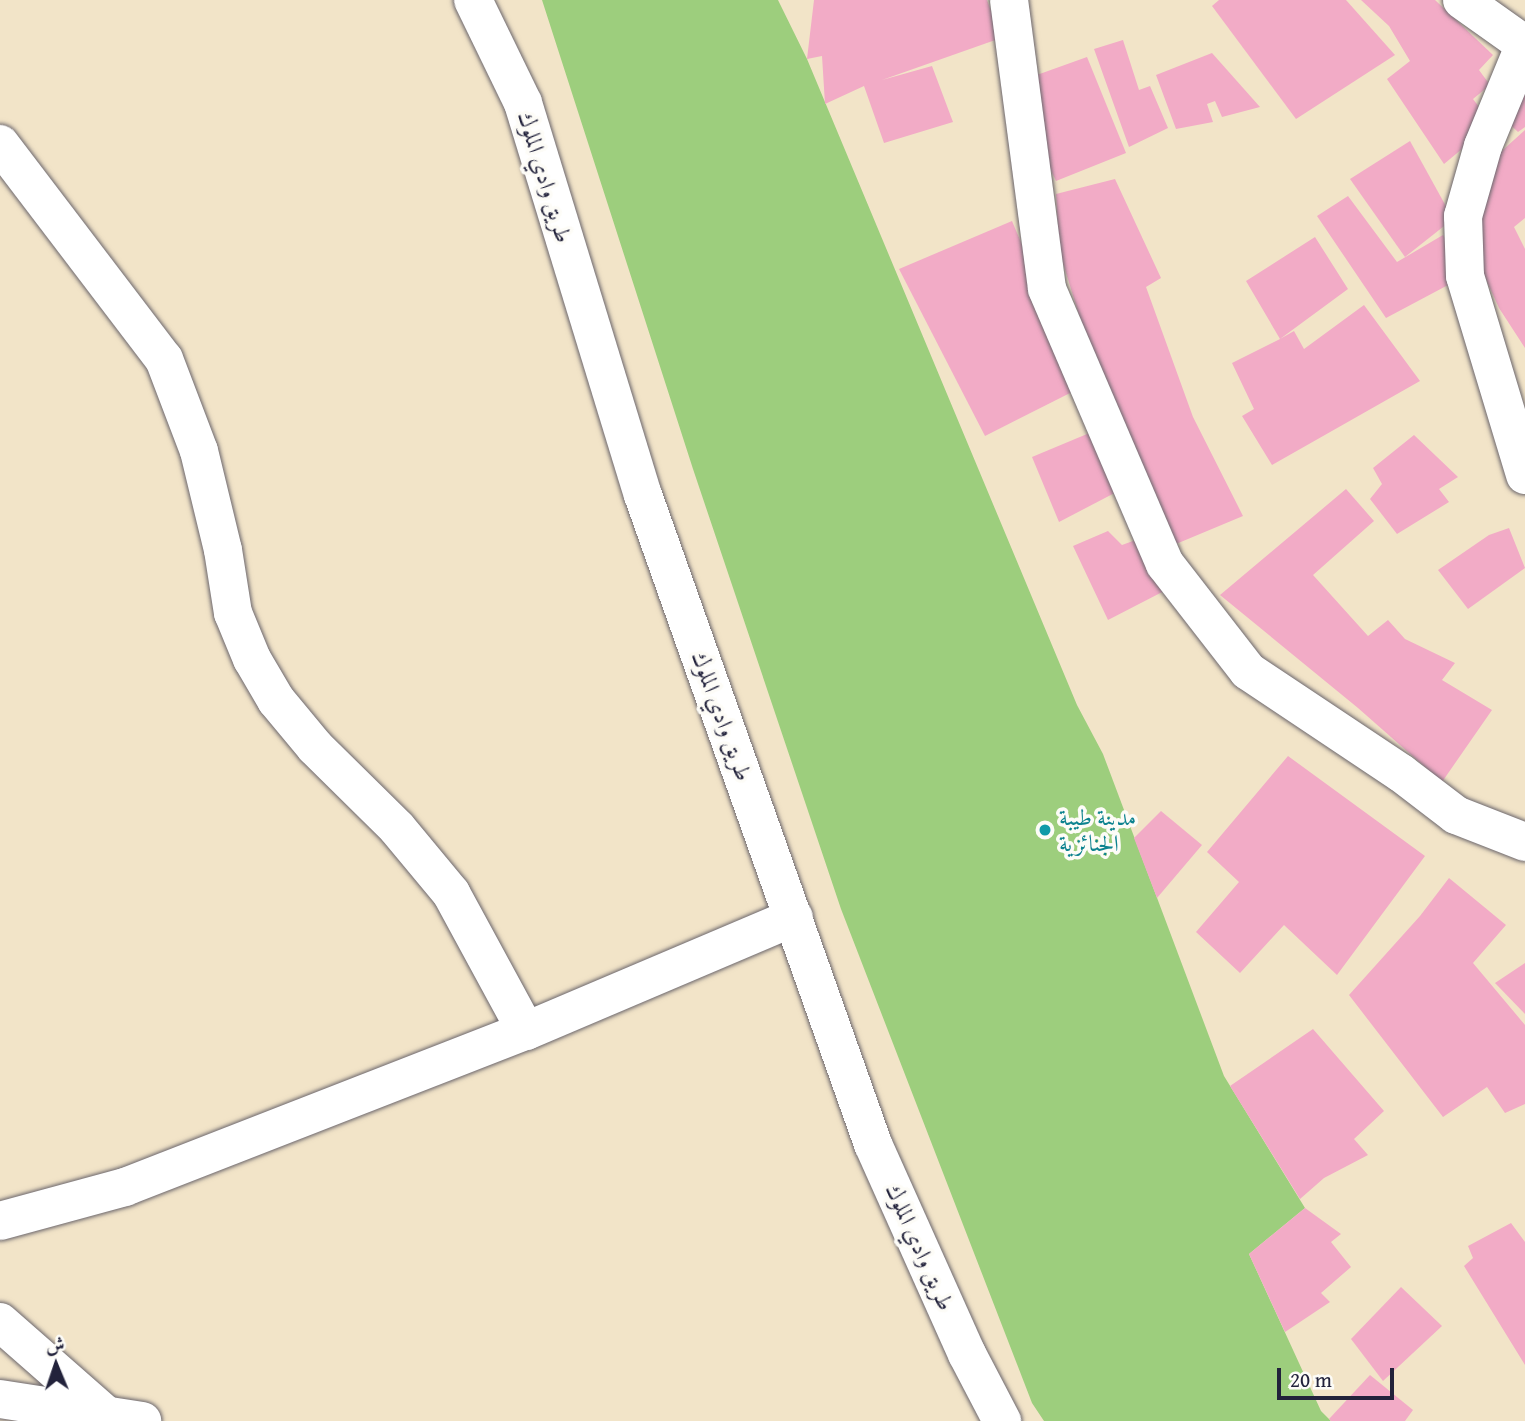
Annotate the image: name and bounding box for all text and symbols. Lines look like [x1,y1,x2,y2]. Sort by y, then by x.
street label: طريق وادي الملوك [512,108,578,246]
street label: طريق وادي الملوك [686,647,758,785]
place label: مدينة طيبة الجنائزية [1059,803,1136,857]
marker: مدينة طيبة الجنائزية [1037,822,1053,838]
street label: طريق وادي الملوك [880,1179,960,1315]
north arrow [21,1330,91,1400]
text: ش [45,1330,65,1358]
scale bar [1280,1354,1397,1398]
text: 20 m [1290,1364,1332,1395]

